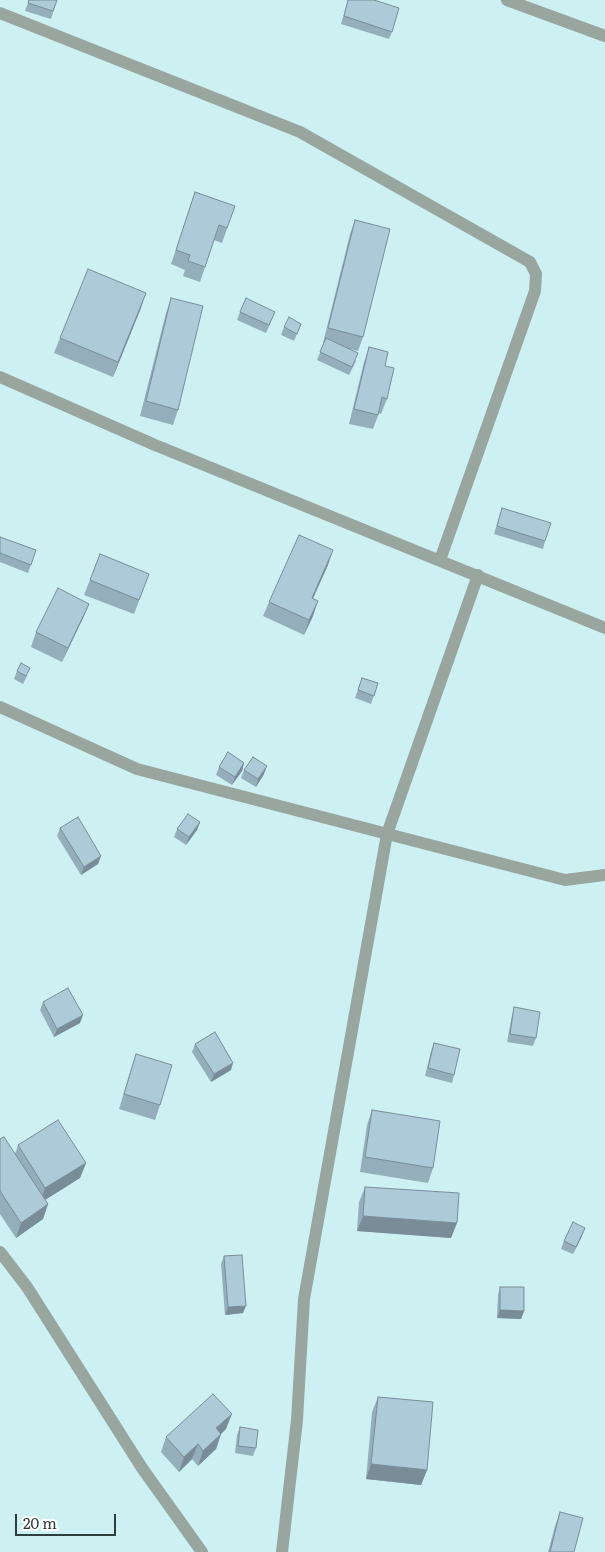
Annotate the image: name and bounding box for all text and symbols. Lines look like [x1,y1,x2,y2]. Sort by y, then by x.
scale bar [18,1504,119,1536]
text: 20 m [23,1511,57,1534]

